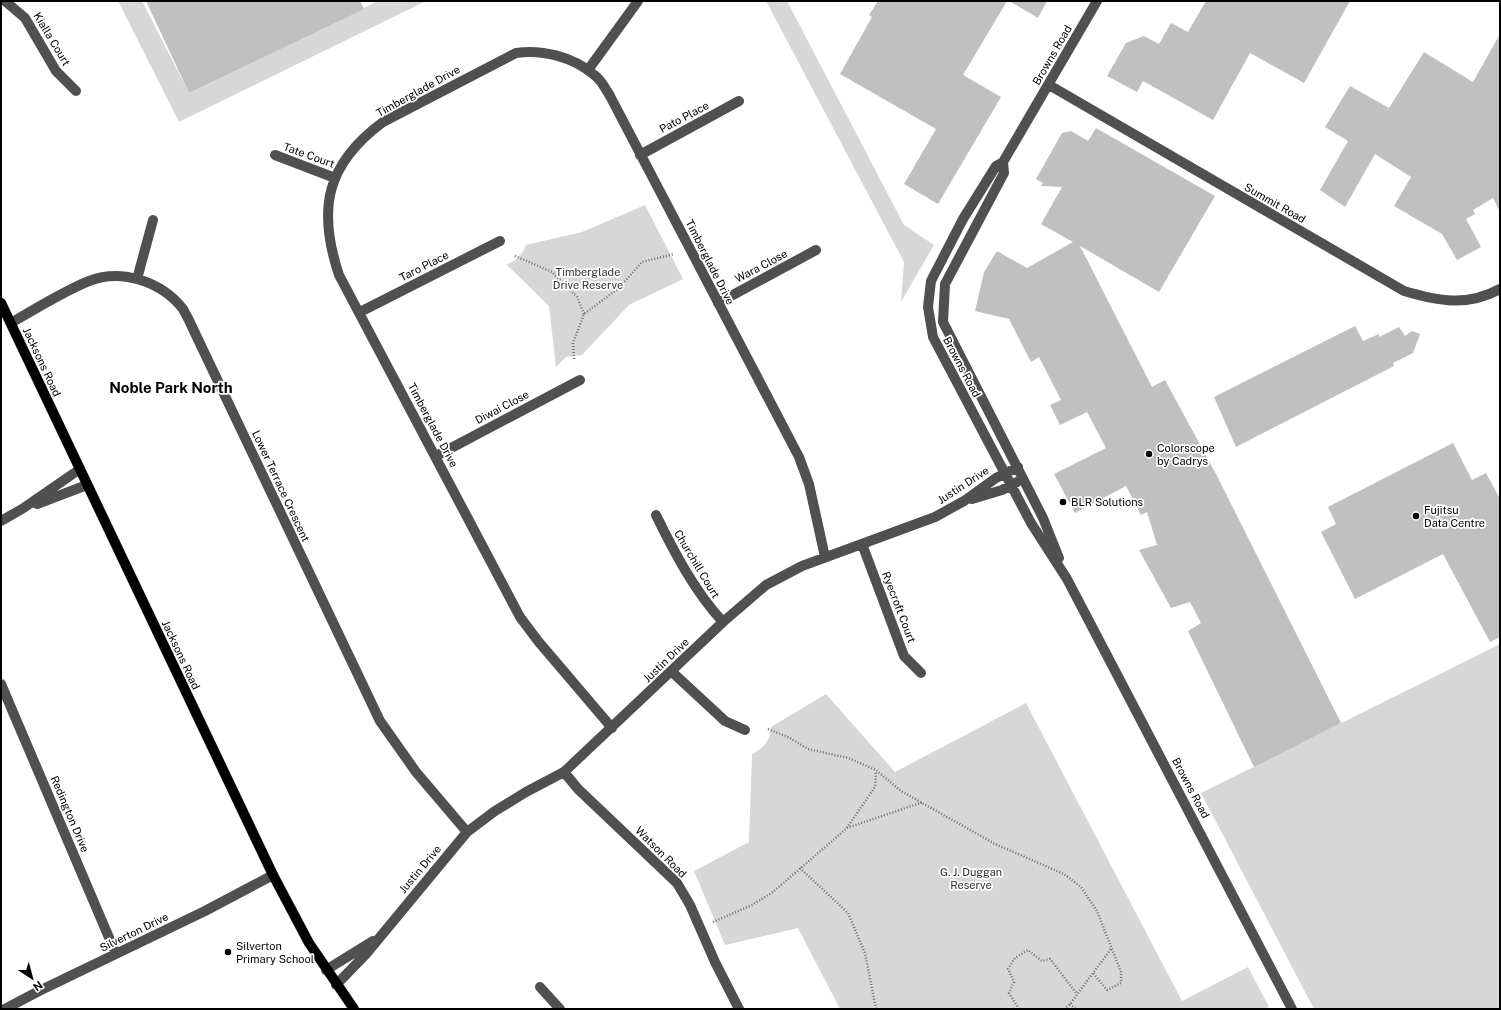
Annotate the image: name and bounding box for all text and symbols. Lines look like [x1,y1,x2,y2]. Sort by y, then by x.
street label: Kialla Court [31,10,73,68]
street label: Browns Road [1030,23,1074,87]
street label: Timberglade Drive [374,63,462,119]
street label: Pato Place [657,99,711,135]
street label: Tate Court [282,140,336,170]
street label: Summit Road [1242,181,1308,225]
street label: Timberglade Drive [683,218,737,306]
street label: Wara Close [733,247,789,285]
street label: Taro Place [397,249,451,283]
park label: Timberglade Drive Reserve [553,266,623,291]
street label: Jacksons Road [21,326,63,398]
street label: Browns Road [941,335,983,399]
district label: Noble Park North [109,379,233,396]
street label: Timberglade Drive [406,381,460,469]
street label: Diwai Close [473,388,531,426]
street label: Lower Terrace Crescent [250,428,312,544]
place label: Colorscope by Cadrys [1157,442,1215,467]
marker: Colorscope by Cadrys [1144,449,1154,459]
street label: Justin Drive [935,464,991,506]
place label: BLR Solutions [1071,496,1144,508]
marker: BLR Solutions [1058,497,1068,507]
place label: Fujitsu Data Centre [1424,504,1485,529]
marker: Fujitsu Data Centre [1411,511,1421,521]
street label: Churchill Court [672,528,722,600]
street label: Ryecroft Court [880,570,918,644]
street label: Jacksons Road [160,619,202,691]
street label: Justin Drive [641,635,691,685]
street label: Browns Road [1170,756,1212,820]
street label: Redington Drive [48,774,92,854]
street label: Watson Road [633,824,689,880]
street label: Justin Drive [397,843,443,895]
park label: G. J. Duggan Reserve [940,866,1002,891]
street label: Silverton Drive [98,910,170,954]
place label: Silverton Primary School [236,940,314,965]
marker: Silverton Primary School [223,947,233,957]
north arrow [12,958,52,998]
text: N [31,979,45,993]

